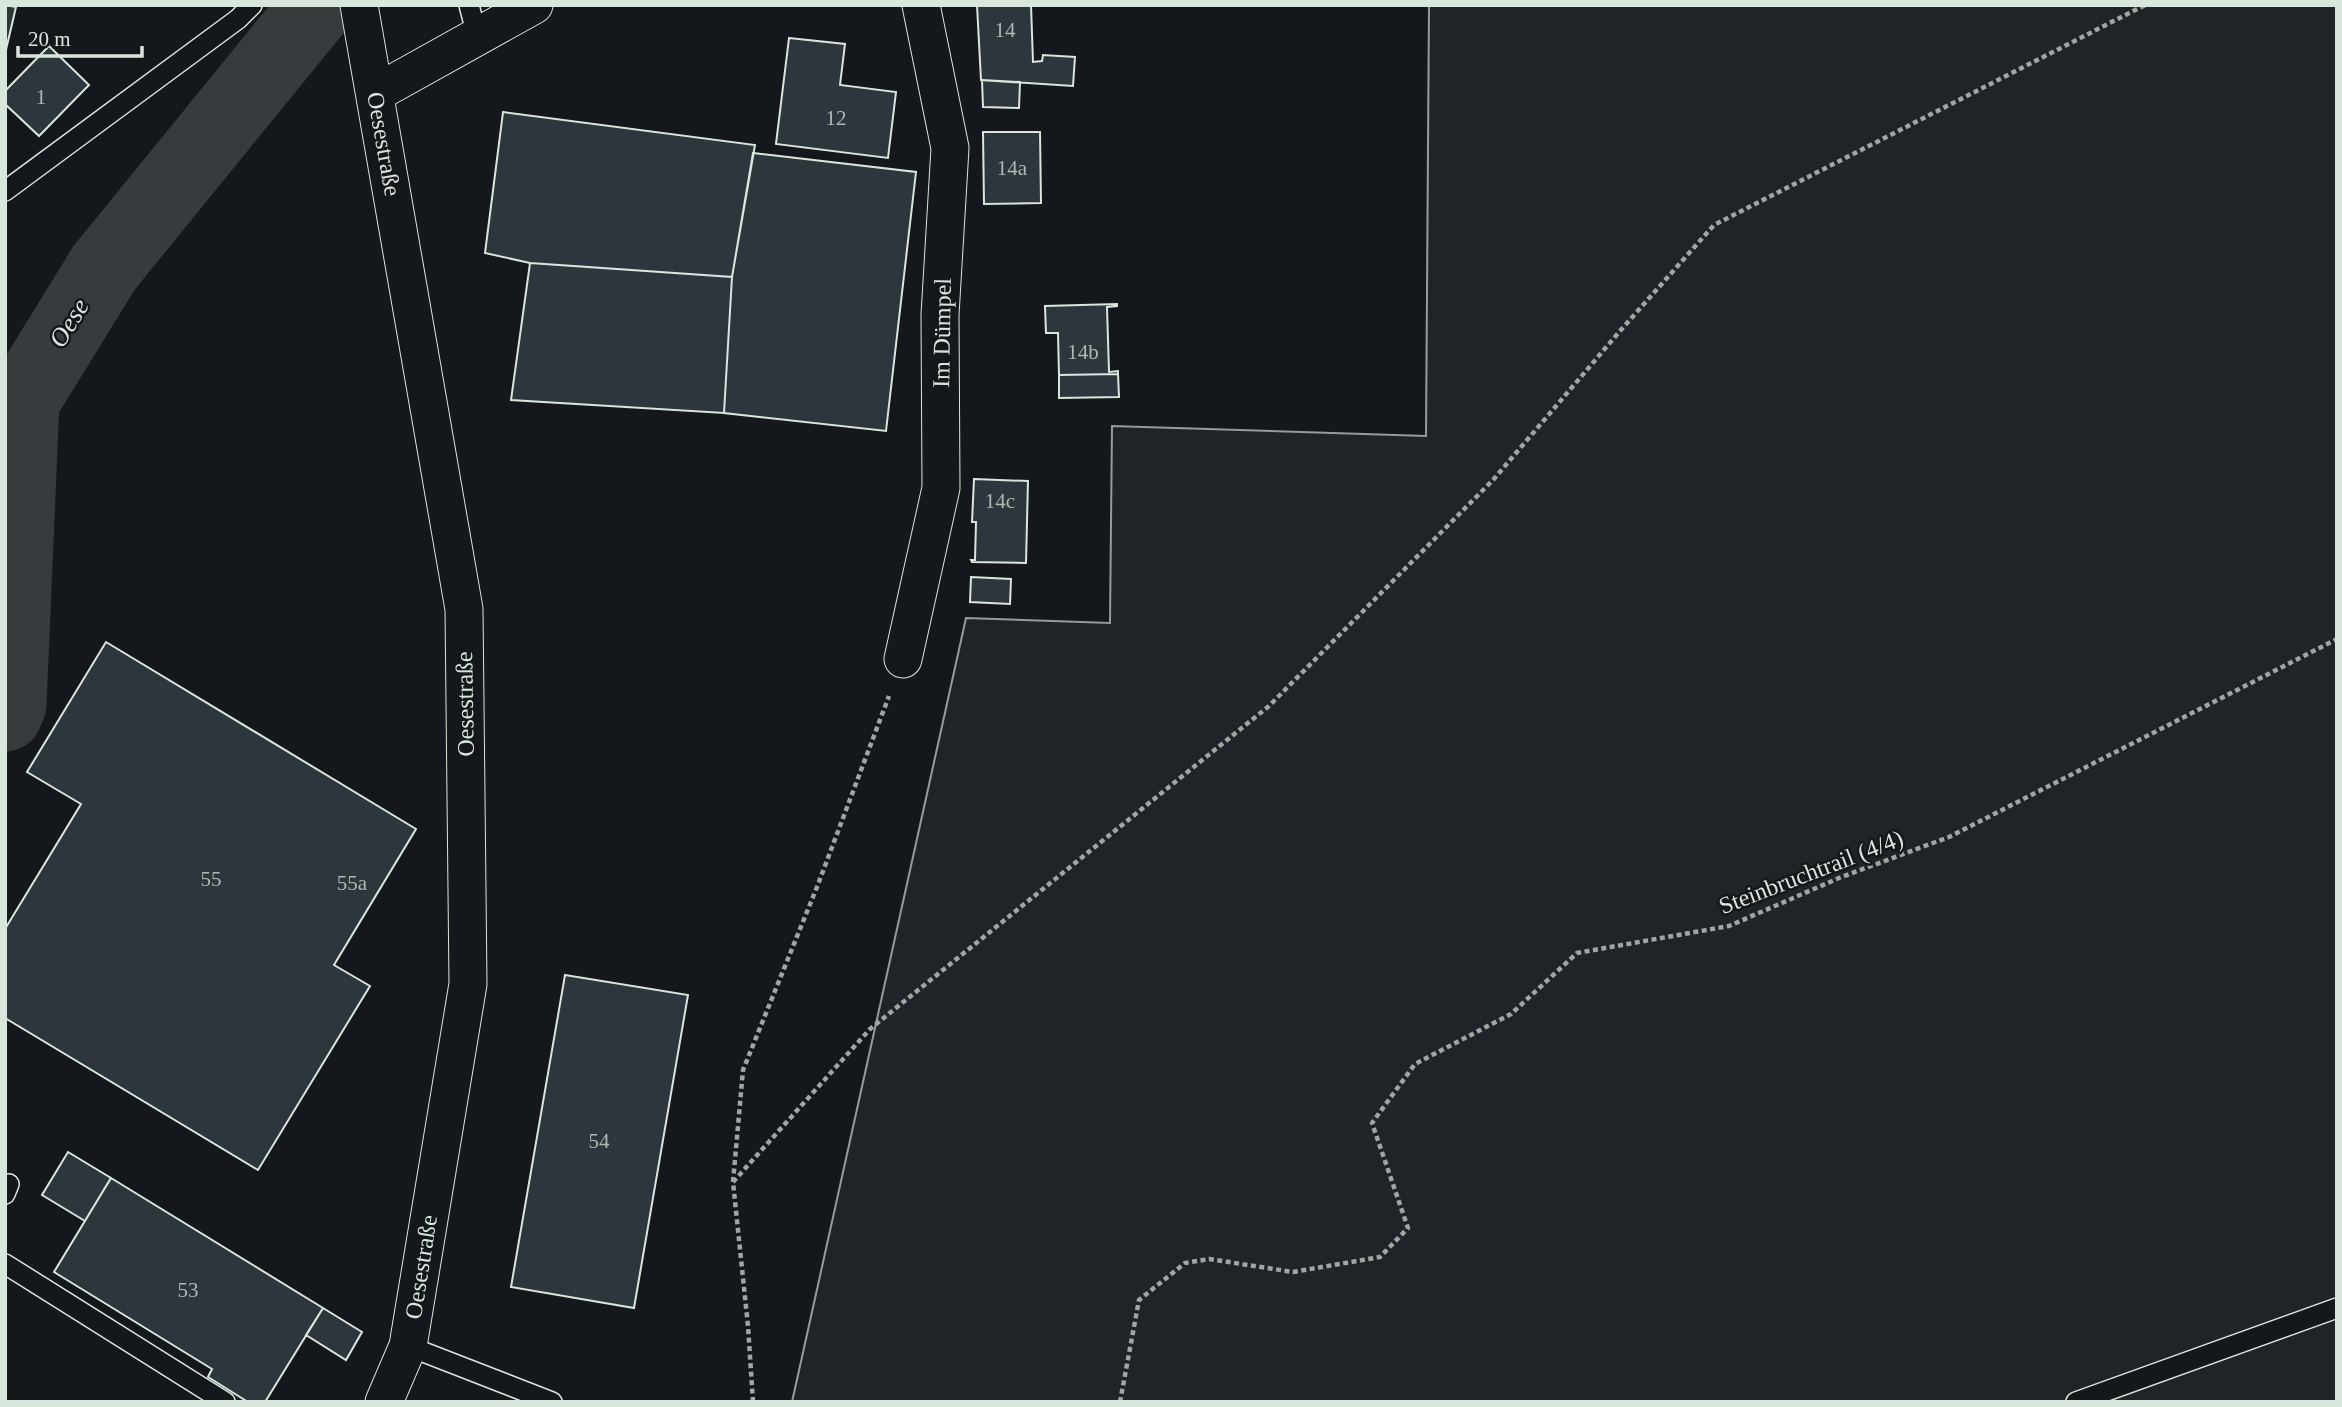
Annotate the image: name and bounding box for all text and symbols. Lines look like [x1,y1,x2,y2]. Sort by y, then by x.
scale bar [18,14,142,58]
house number: 14 [995,18,1016,42]
text: 20 m [28,27,71,51]
house number: 1 [36,85,46,109]
street label: Oesestraße [362,90,406,198]
house number: 12 [826,106,847,130]
house number: 14a [997,156,1028,180]
street label: Im Dümpel [928,277,956,388]
water label: Oese [43,293,95,353]
house number: 14b [1067,340,1099,364]
house number: 14c [985,489,1015,513]
street label: Oesestraße [451,651,479,757]
street label: Steinbruchtrail (4/4) [1715,825,1907,919]
house number: 55 [201,867,222,891]
house number: 55a [337,871,368,895]
house number: 54 [589,1129,610,1153]
street label: Oesestraße [400,1213,442,1321]
house number: 53 [178,1278,199,1302]

